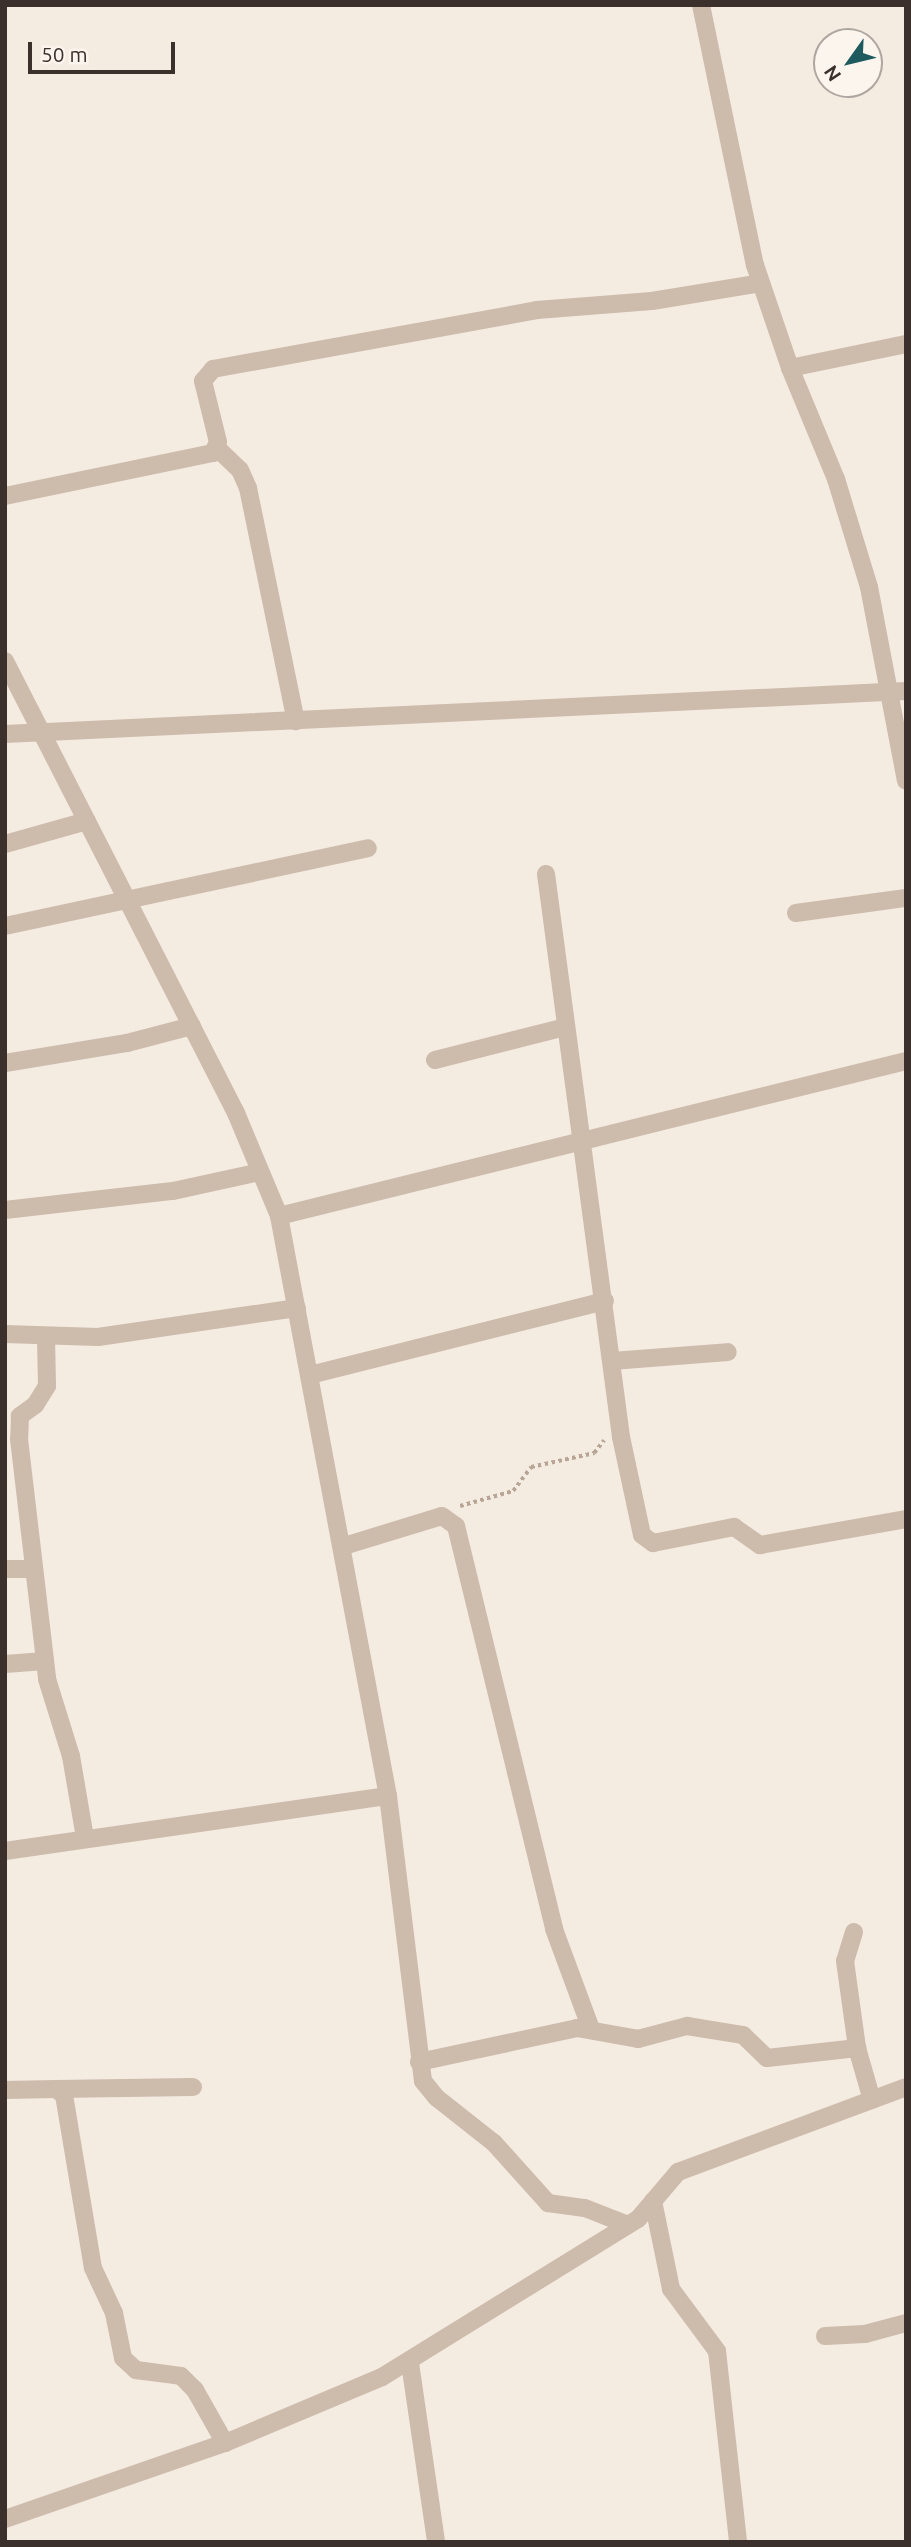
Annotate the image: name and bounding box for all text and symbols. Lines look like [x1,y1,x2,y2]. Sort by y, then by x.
scale bar [32,28,178,72]
north arrow [813,28,883,98]
text: 50 m [41,42,88,66]
text: N [819,62,845,86]

